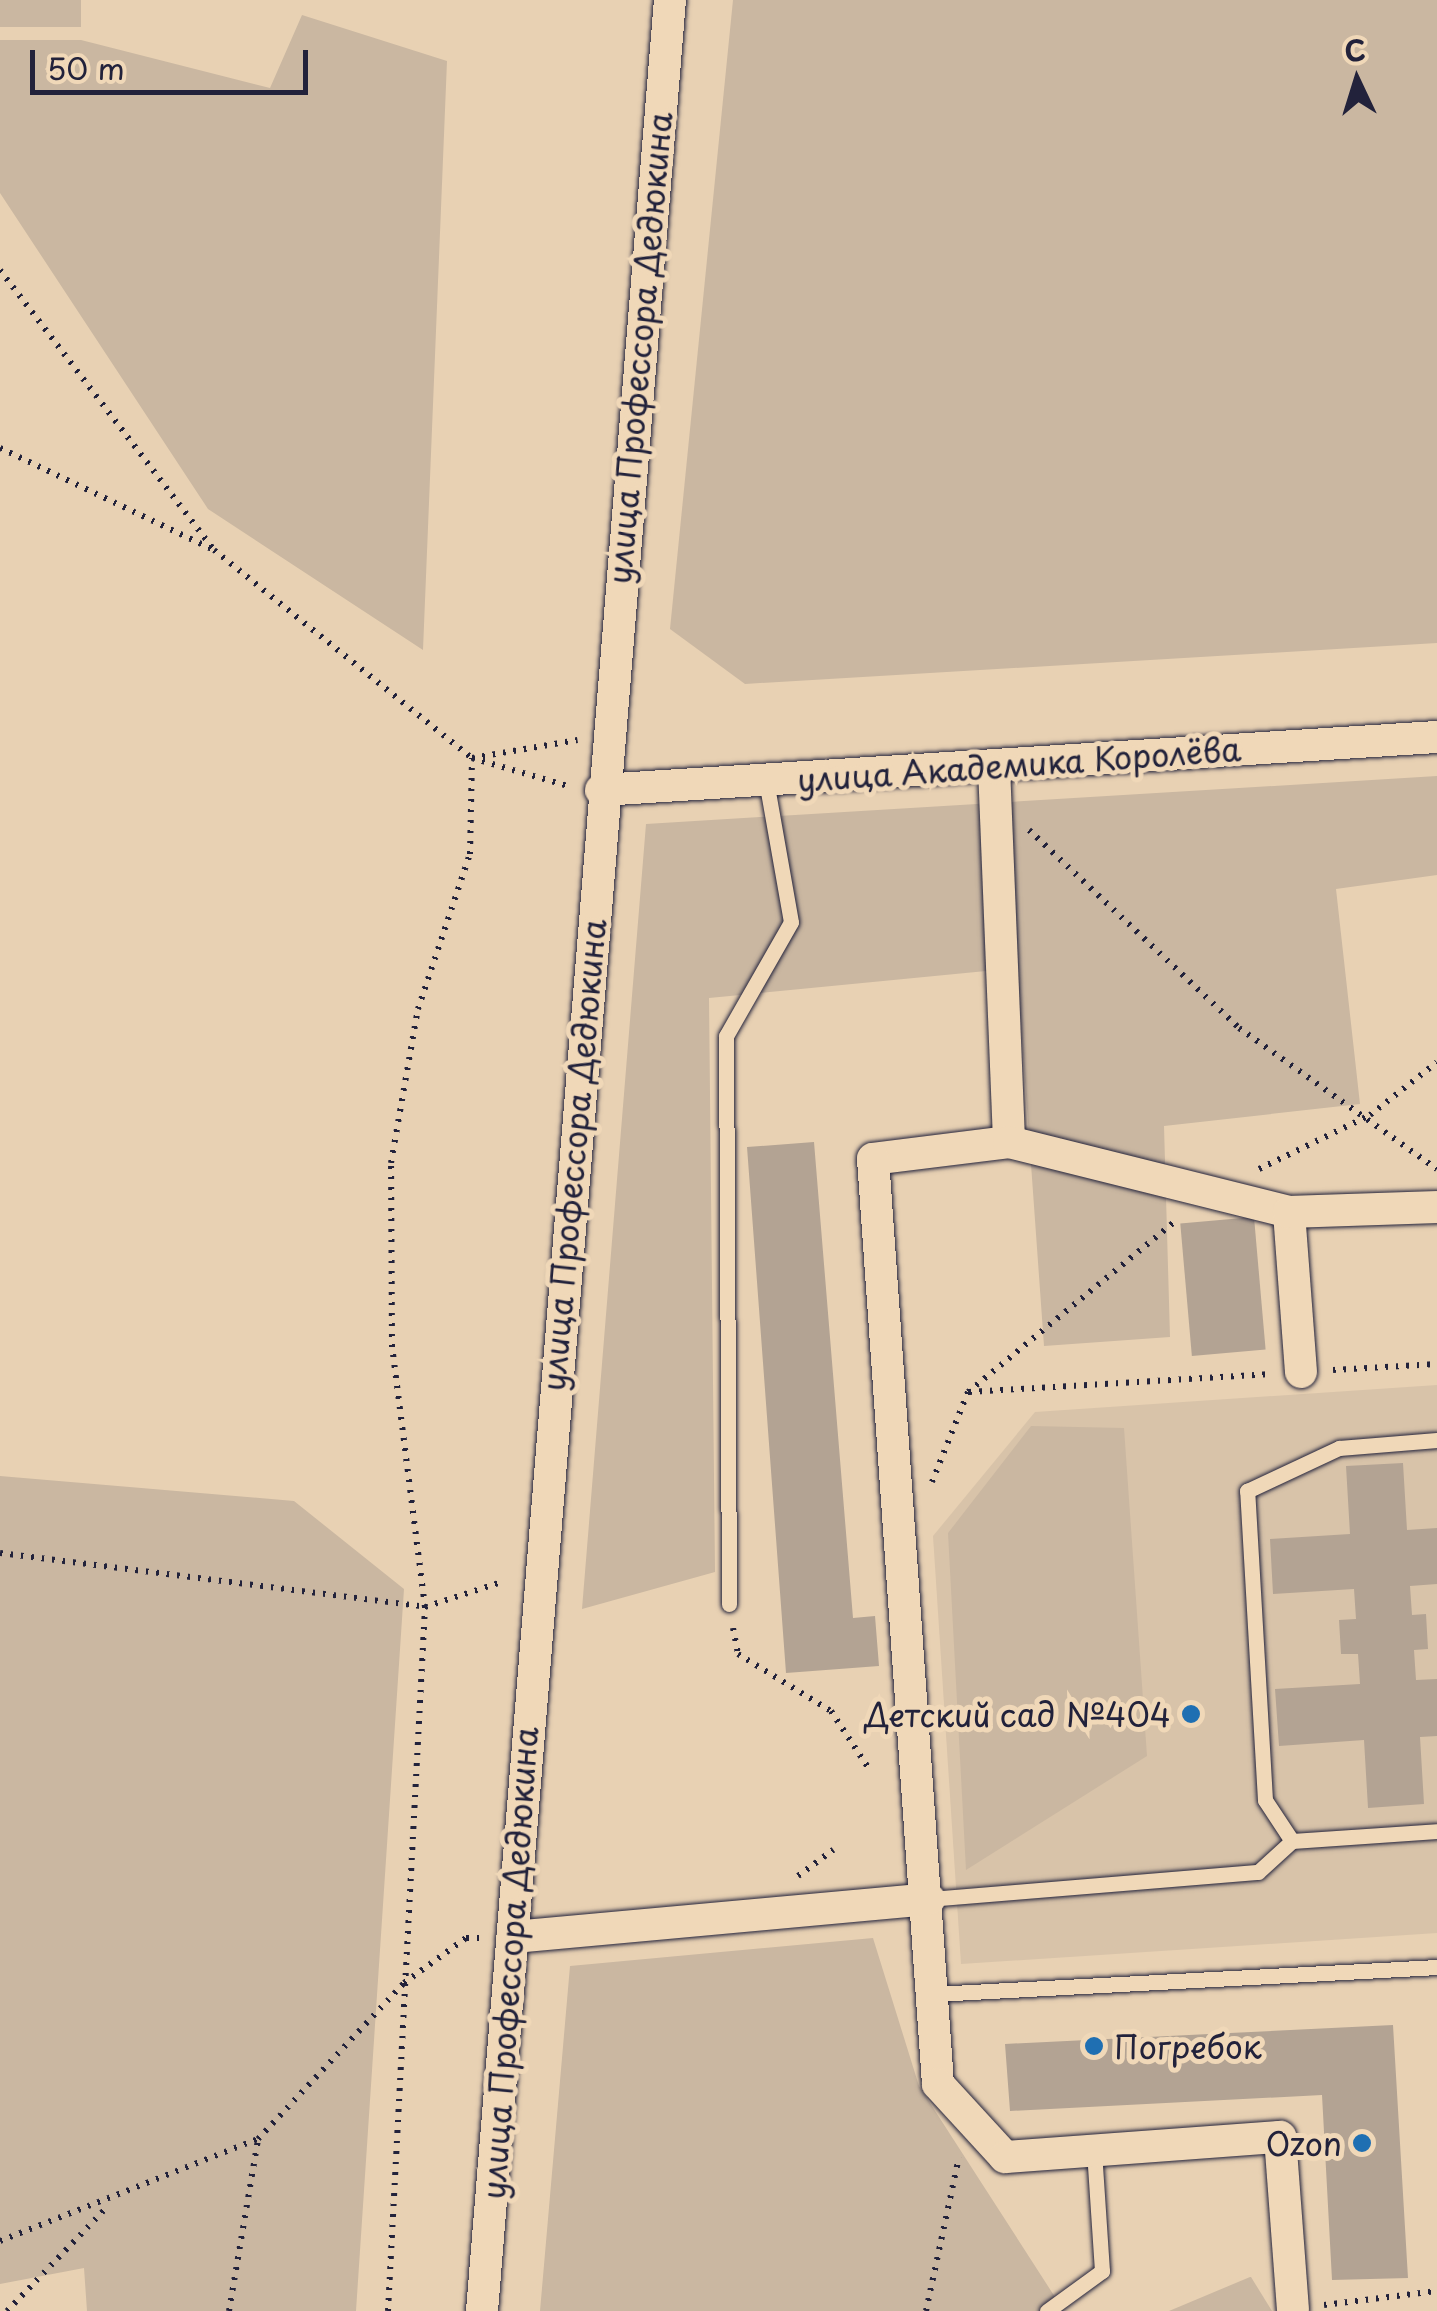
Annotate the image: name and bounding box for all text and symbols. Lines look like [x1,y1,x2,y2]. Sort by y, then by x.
text: С [1343,27,1367,72]
scale bar [35,30,312,92]
north arrow [1307,30,1407,130]
text: 50 m [47,45,125,90]
street label: улица Профессора Дедюкина [599,110,679,586]
street label: улица Академика Королёва [793,729,1245,799]
street label: улица Профессора Дедюкина [533,917,613,1393]
place label: Детский сад №404 [862,1695,1171,1733]
marker: Детский сад №404 [1180,1703,1202,1725]
street label: улица Профессора Дедюкина [473,1725,545,2201]
place label: Погребок [1114,2027,1262,2065]
marker: Погребок [1083,2035,1105,2057]
place label: Ozon [1265,2124,1342,2162]
marker: Ozon [1351,2132,1373,2154]

